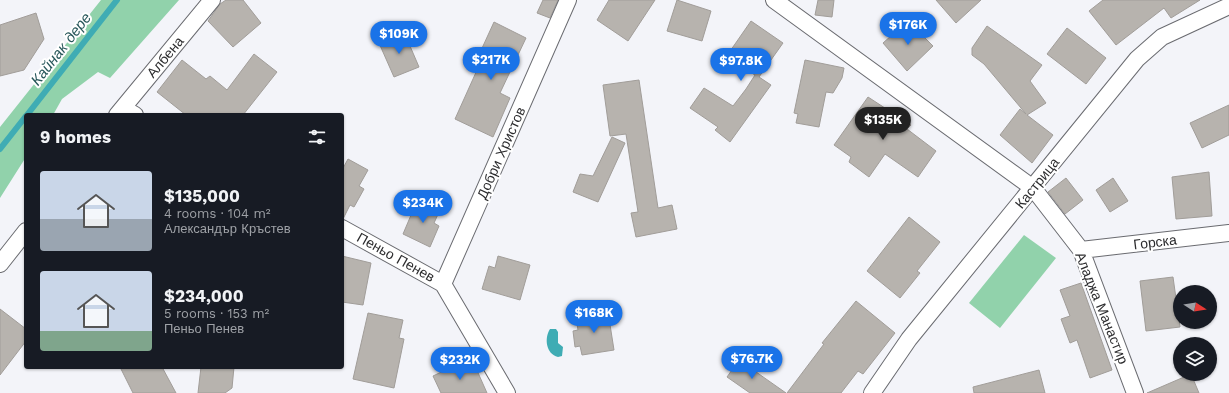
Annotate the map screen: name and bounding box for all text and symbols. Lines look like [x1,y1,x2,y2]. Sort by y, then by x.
water label: Кайнак дере [27,9,95,89]
pin: $176K [880,12,936,46]
text: $176K [889,17,927,32]
pin: $109K [371,21,427,55]
text: $109K [379,26,419,41]
street label: Албена [143,33,187,81]
pin: $217K [463,47,519,81]
pin: $97.8K [708,48,774,82]
text: $217K [472,52,510,67]
text: $97.8K [719,53,763,68]
street label: Добри Христов [474,104,528,202]
pin: $135K [855,107,911,141]
text: $135K [864,112,902,127]
icon: filters [306,126,328,148]
text: 9 homes [40,127,111,147]
street label: Кастрица [1012,154,1062,212]
text: $135,000 [164,186,240,206]
icon: home [72,187,120,235]
pin: $234K [395,190,451,224]
text: $234K [402,195,444,210]
text: 4 rooms · 104 m² [164,206,271,221]
text: Александър Кръстев [164,221,291,236]
street label: Пеньо Пенев [354,229,438,285]
street label: Горска [1132,231,1178,253]
street label: Аладжа Манастир [1072,250,1132,367]
north arrow [1173,285,1217,329]
map controls [1173,285,1217,381]
text: $234,000 [164,286,244,306]
icon: home [72,287,120,335]
pin: $168K [566,300,622,334]
text: $168K [574,305,614,320]
text: 5 rooms · 153 m² [164,306,269,321]
text: Пеньо Пенев [164,321,244,336]
button: layers [1173,337,1217,381]
pin: $76.7K [719,346,785,380]
pin: $232K [432,347,488,381]
text: $76.7K [730,351,774,366]
text: $232K [440,352,480,367]

